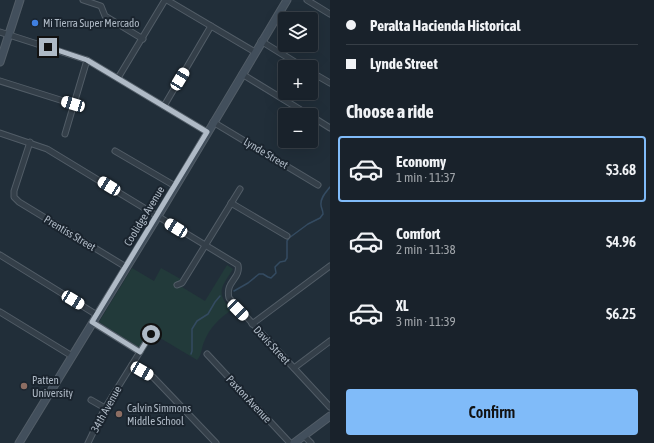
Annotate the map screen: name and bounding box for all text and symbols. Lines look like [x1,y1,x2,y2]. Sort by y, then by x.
map controls [278,12,318,148]
button: layers [278,12,318,52]
place label: Mi Tierra Super Mercado [43,17,140,29]
text: Peralta Hacienda Historical [370,17,520,34]
marker: Mi Tierra Super Mercado [30,18,40,28]
route end [39,38,57,56]
text: Lynde Street [370,55,438,72]
button: + [278,60,318,100]
car [169,66,191,92]
car [60,95,86,113]
text: Choose a ride [346,101,434,122]
button: − [278,108,318,148]
street label: Lynde Street [242,135,290,171]
icon: car [348,151,384,187]
text: Economy [396,153,446,170]
text: $3.68 [606,161,636,178]
text: 1 min · 11:37 [396,170,456,185]
car [96,175,122,197]
street label: Coolidge Avenue [121,184,167,248]
street label: Prentiss Street [42,213,98,253]
car [163,217,189,239]
icon: car [348,223,384,259]
text: Comfort [396,225,440,242]
text: $4.96 [606,233,636,250]
text: 2 min · 11:38 [396,242,456,257]
car [60,289,86,311]
icon: car [348,295,384,331]
car [225,297,251,323]
text: XL [396,297,409,314]
text: $6.25 [606,305,636,322]
text: 3 min · 11:39 [396,314,456,329]
street label: Davis Street [251,323,293,367]
route start [142,325,160,343]
car [129,360,155,382]
street label: Paxton Avenue [224,373,274,425]
place label: Patten University [32,374,74,399]
marker: Patten University [19,381,29,391]
street label: 34th Avenue [88,384,124,434]
button: Confirm [346,389,638,435]
place label: Calvin Simmons Middle School [127,402,191,427]
marker: Calvin Simmons Middle School [114,409,124,419]

